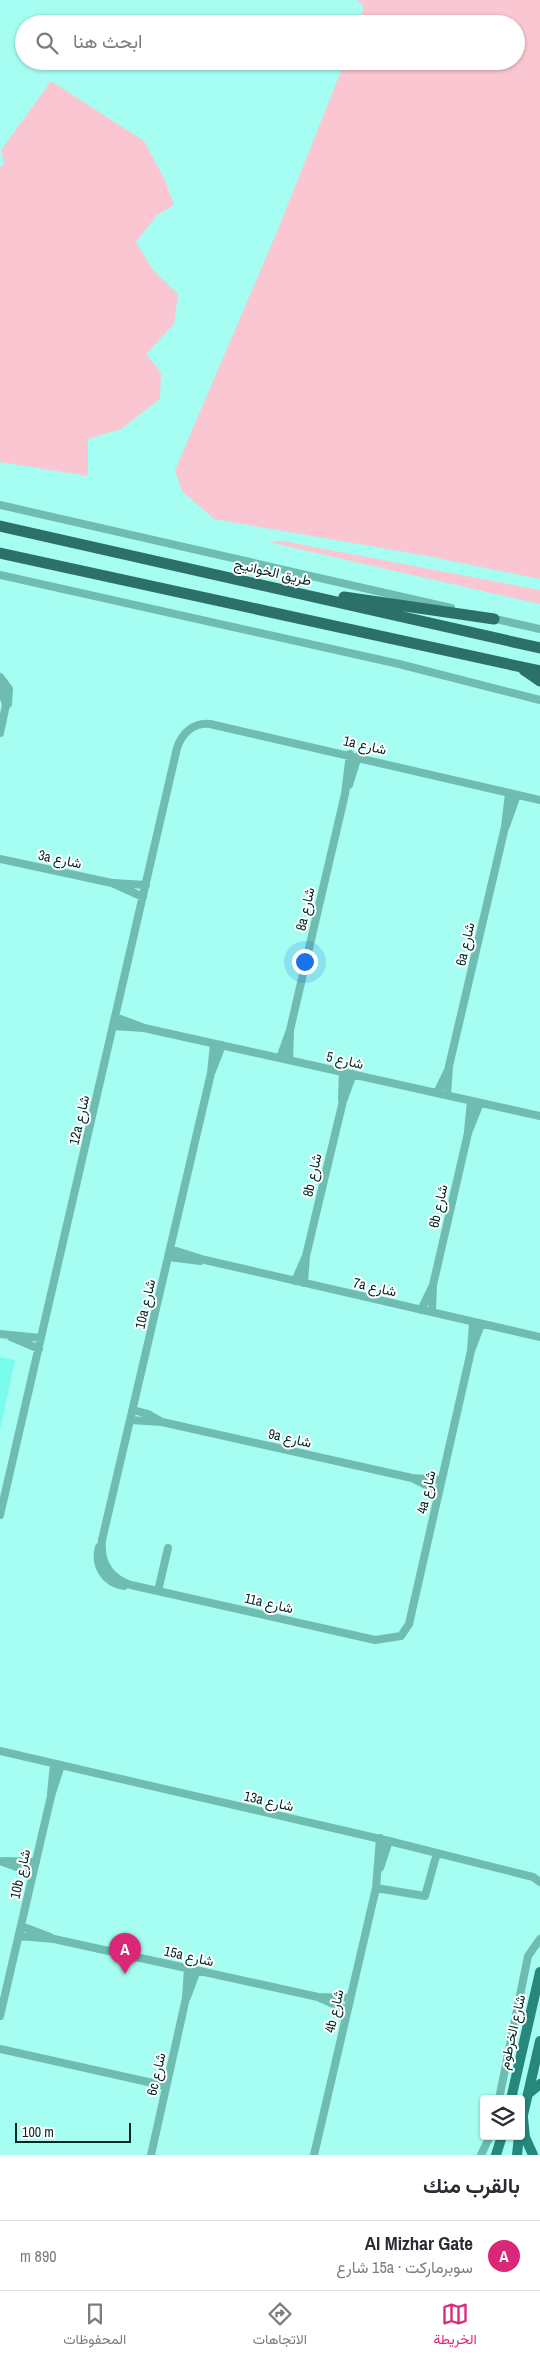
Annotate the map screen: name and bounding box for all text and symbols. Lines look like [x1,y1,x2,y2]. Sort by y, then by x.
search box [15,15,525,70]
text: ابحث هنا [73,28,143,54]
icon: search [33,29,61,57]
street label: طريق الخوانيج [232,554,313,592]
street label: 1a شارع [341,731,389,761]
street label: 3a شارع [36,846,83,874]
street label: 8a شارع [291,885,321,933]
street label: 6a شارع [451,920,481,968]
your location [292,949,318,975]
street label: شارع 5 [324,1047,365,1075]
street label: 12a شارع [65,1093,95,1147]
street label: 8b شارع [298,1151,328,1199]
street label: 6b شارع [424,1182,454,1230]
street label: 7a شارع [351,1273,399,1303]
street label: 10a شارع [131,1277,161,1331]
street label: 9a شارع [266,1424,314,1454]
street label: 4a شارع [412,1468,442,1516]
street label: 11a شارع [242,1589,295,1619]
street label: 13a شارع [242,1787,296,1817]
street label: 10b شارع [6,1847,36,1901]
pin: A [109,1933,141,1974]
street label: 15a شارع [162,1942,216,1972]
street label: 4b شارع [320,1987,350,2035]
street label: شارع الخرطوم [495,1993,531,2072]
street label: 6c شارع [142,2051,172,2098]
map controls [480,2095,525,2140]
button: layers [480,2095,525,2140]
scale bar [15,2120,131,2143]
text: 100 m [22,2123,54,2141]
text: بالقرب منك [423,2171,520,2200]
text: Al Mizhar Gate [365,2230,473,2256]
text: 890 m [20,2245,56,2267]
text: A [499,2245,509,2267]
text: سوبرماركت · 15a شارع [336,2256,473,2278]
tab: المحفوظات [63,2300,126,2352]
tab: الاتجاهات [253,2300,307,2352]
tab: الخريطة [433,2300,477,2352]

